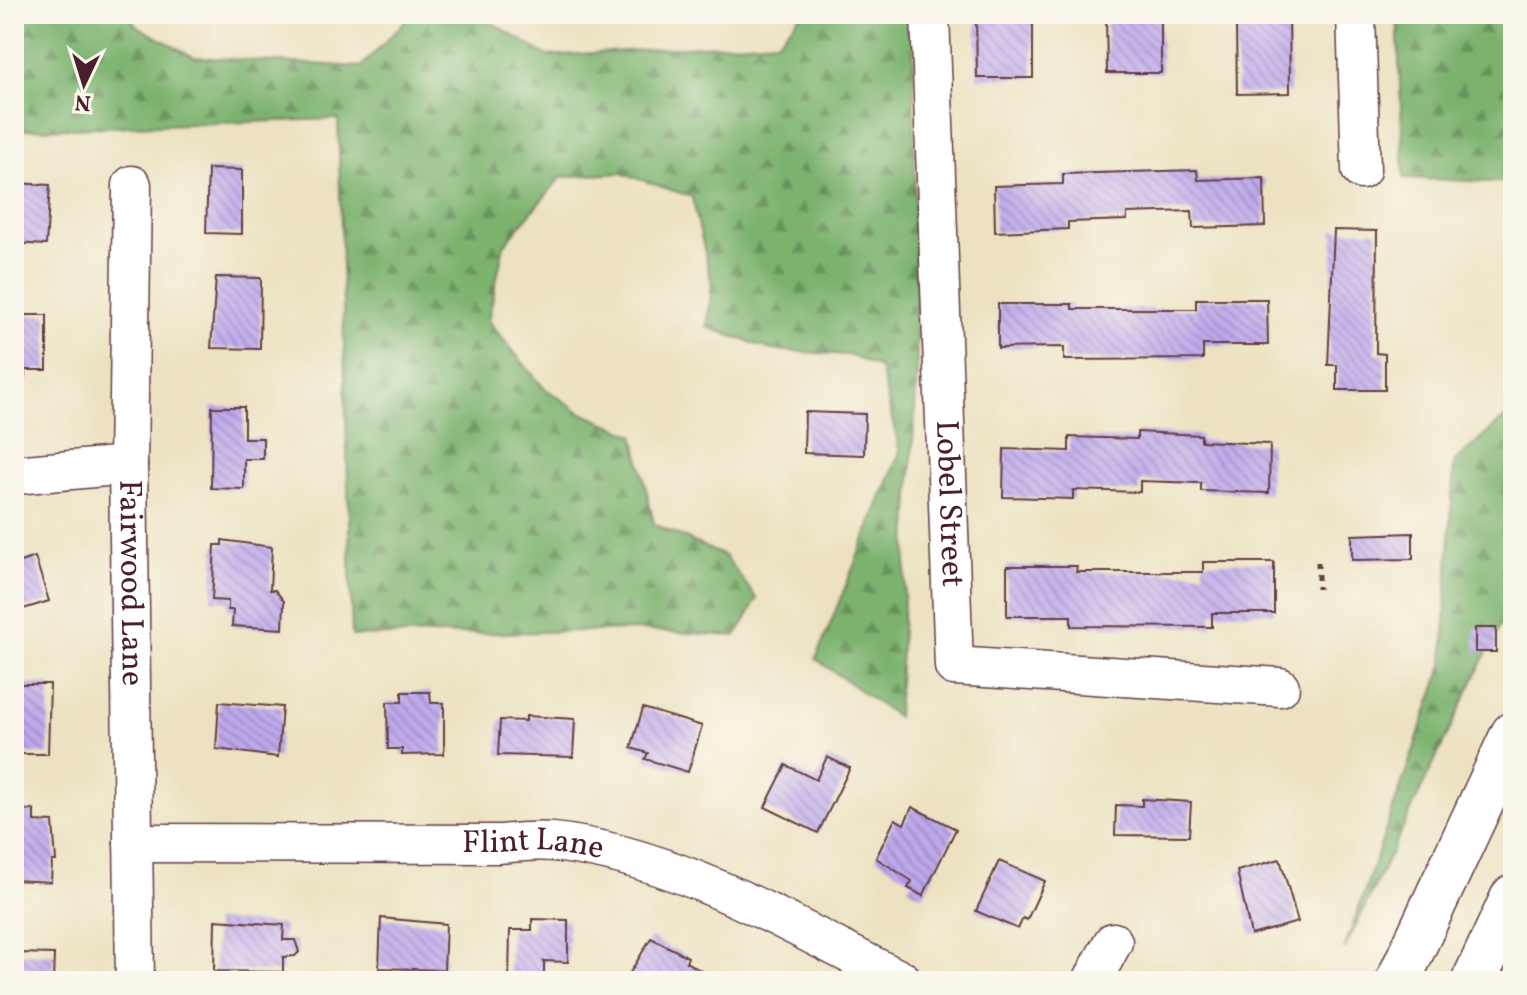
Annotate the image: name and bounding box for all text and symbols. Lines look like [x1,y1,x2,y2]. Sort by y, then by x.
north arrow [44,44,124,124]
text: N [74,85,92,117]
street label: Lobel Street [923,419,973,588]
street label: Fairwood Lane [106,479,153,686]
street label: Flint Lane [462,819,608,872]

